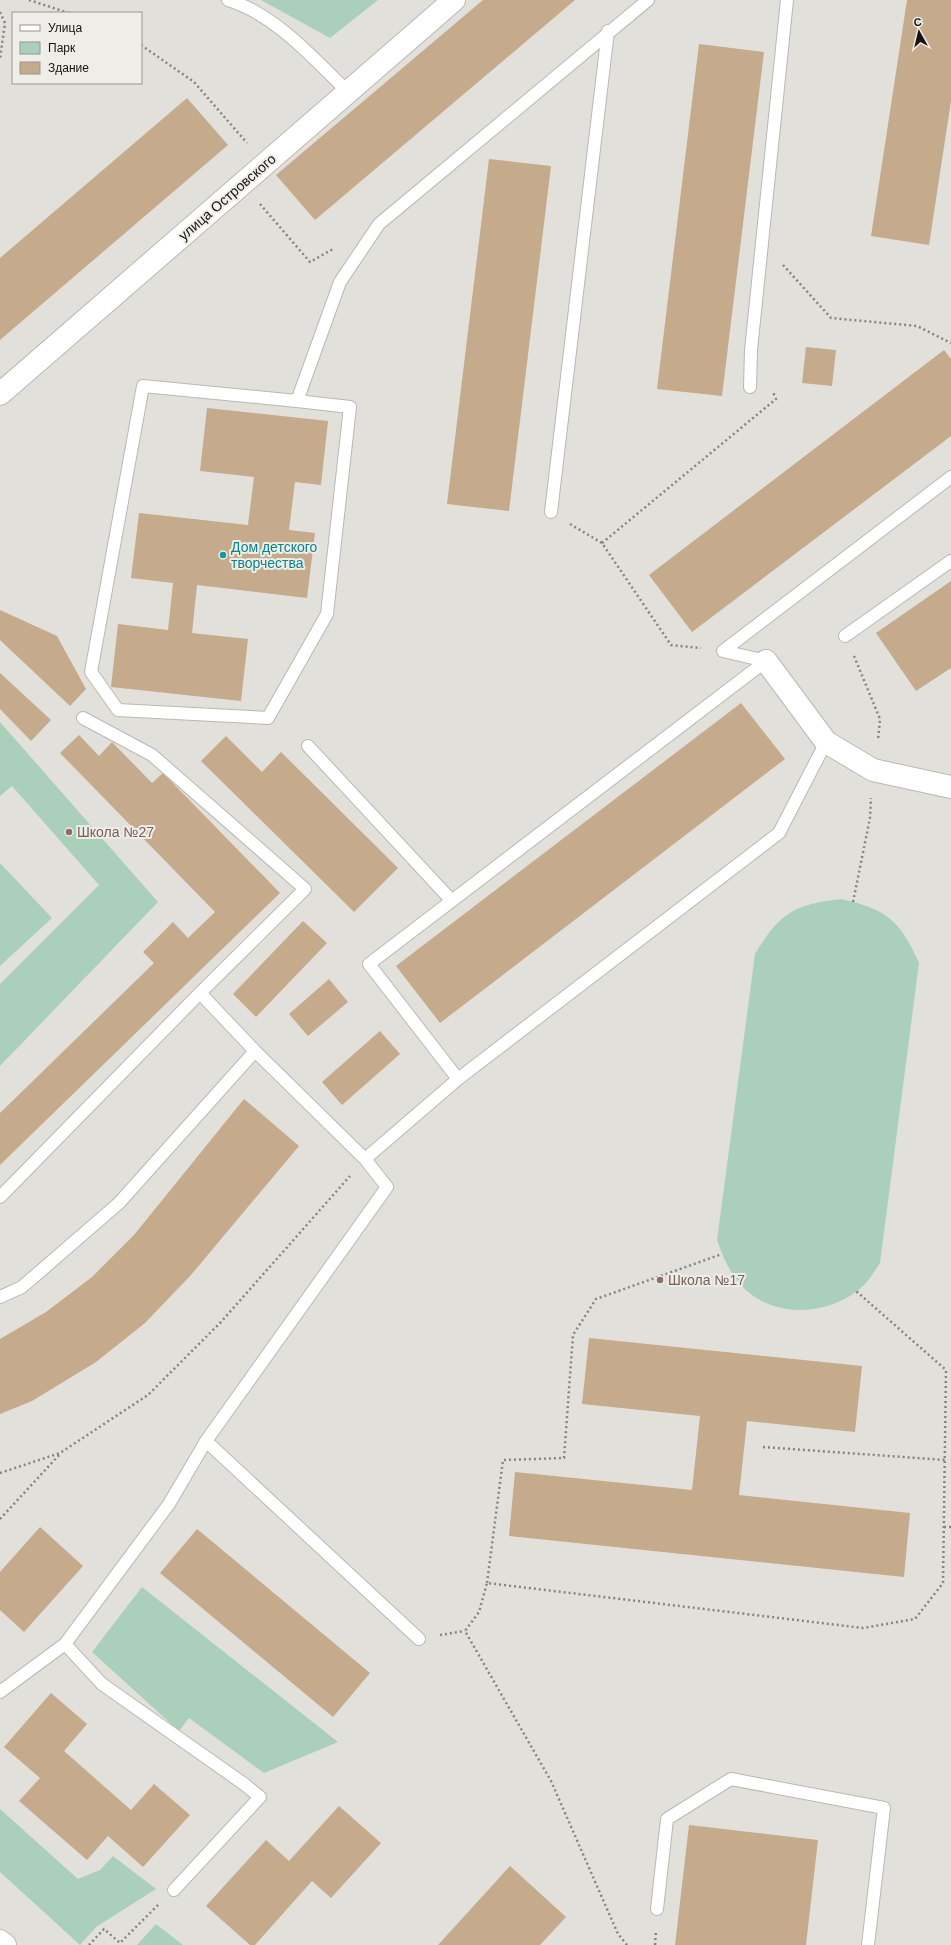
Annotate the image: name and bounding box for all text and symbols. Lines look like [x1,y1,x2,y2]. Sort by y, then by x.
legend [12,12,142,84]
north arrow [899,12,939,52]
text: С [913,16,922,29]
text: Улица [48,21,82,35]
text: Парк [48,41,76,55]
text: Здание [48,61,89,75]
street label: улица Островского [175,150,279,243]
place label: Дом детского творчества [231,539,318,571]
marker: Дом детского творчества [218,550,228,560]
place label: Школа №27 [77,824,154,840]
marker: Школа №27 [64,827,74,837]
place label: Школа №17 [668,1272,745,1288]
marker: Школа №17 [655,1275,665,1285]

